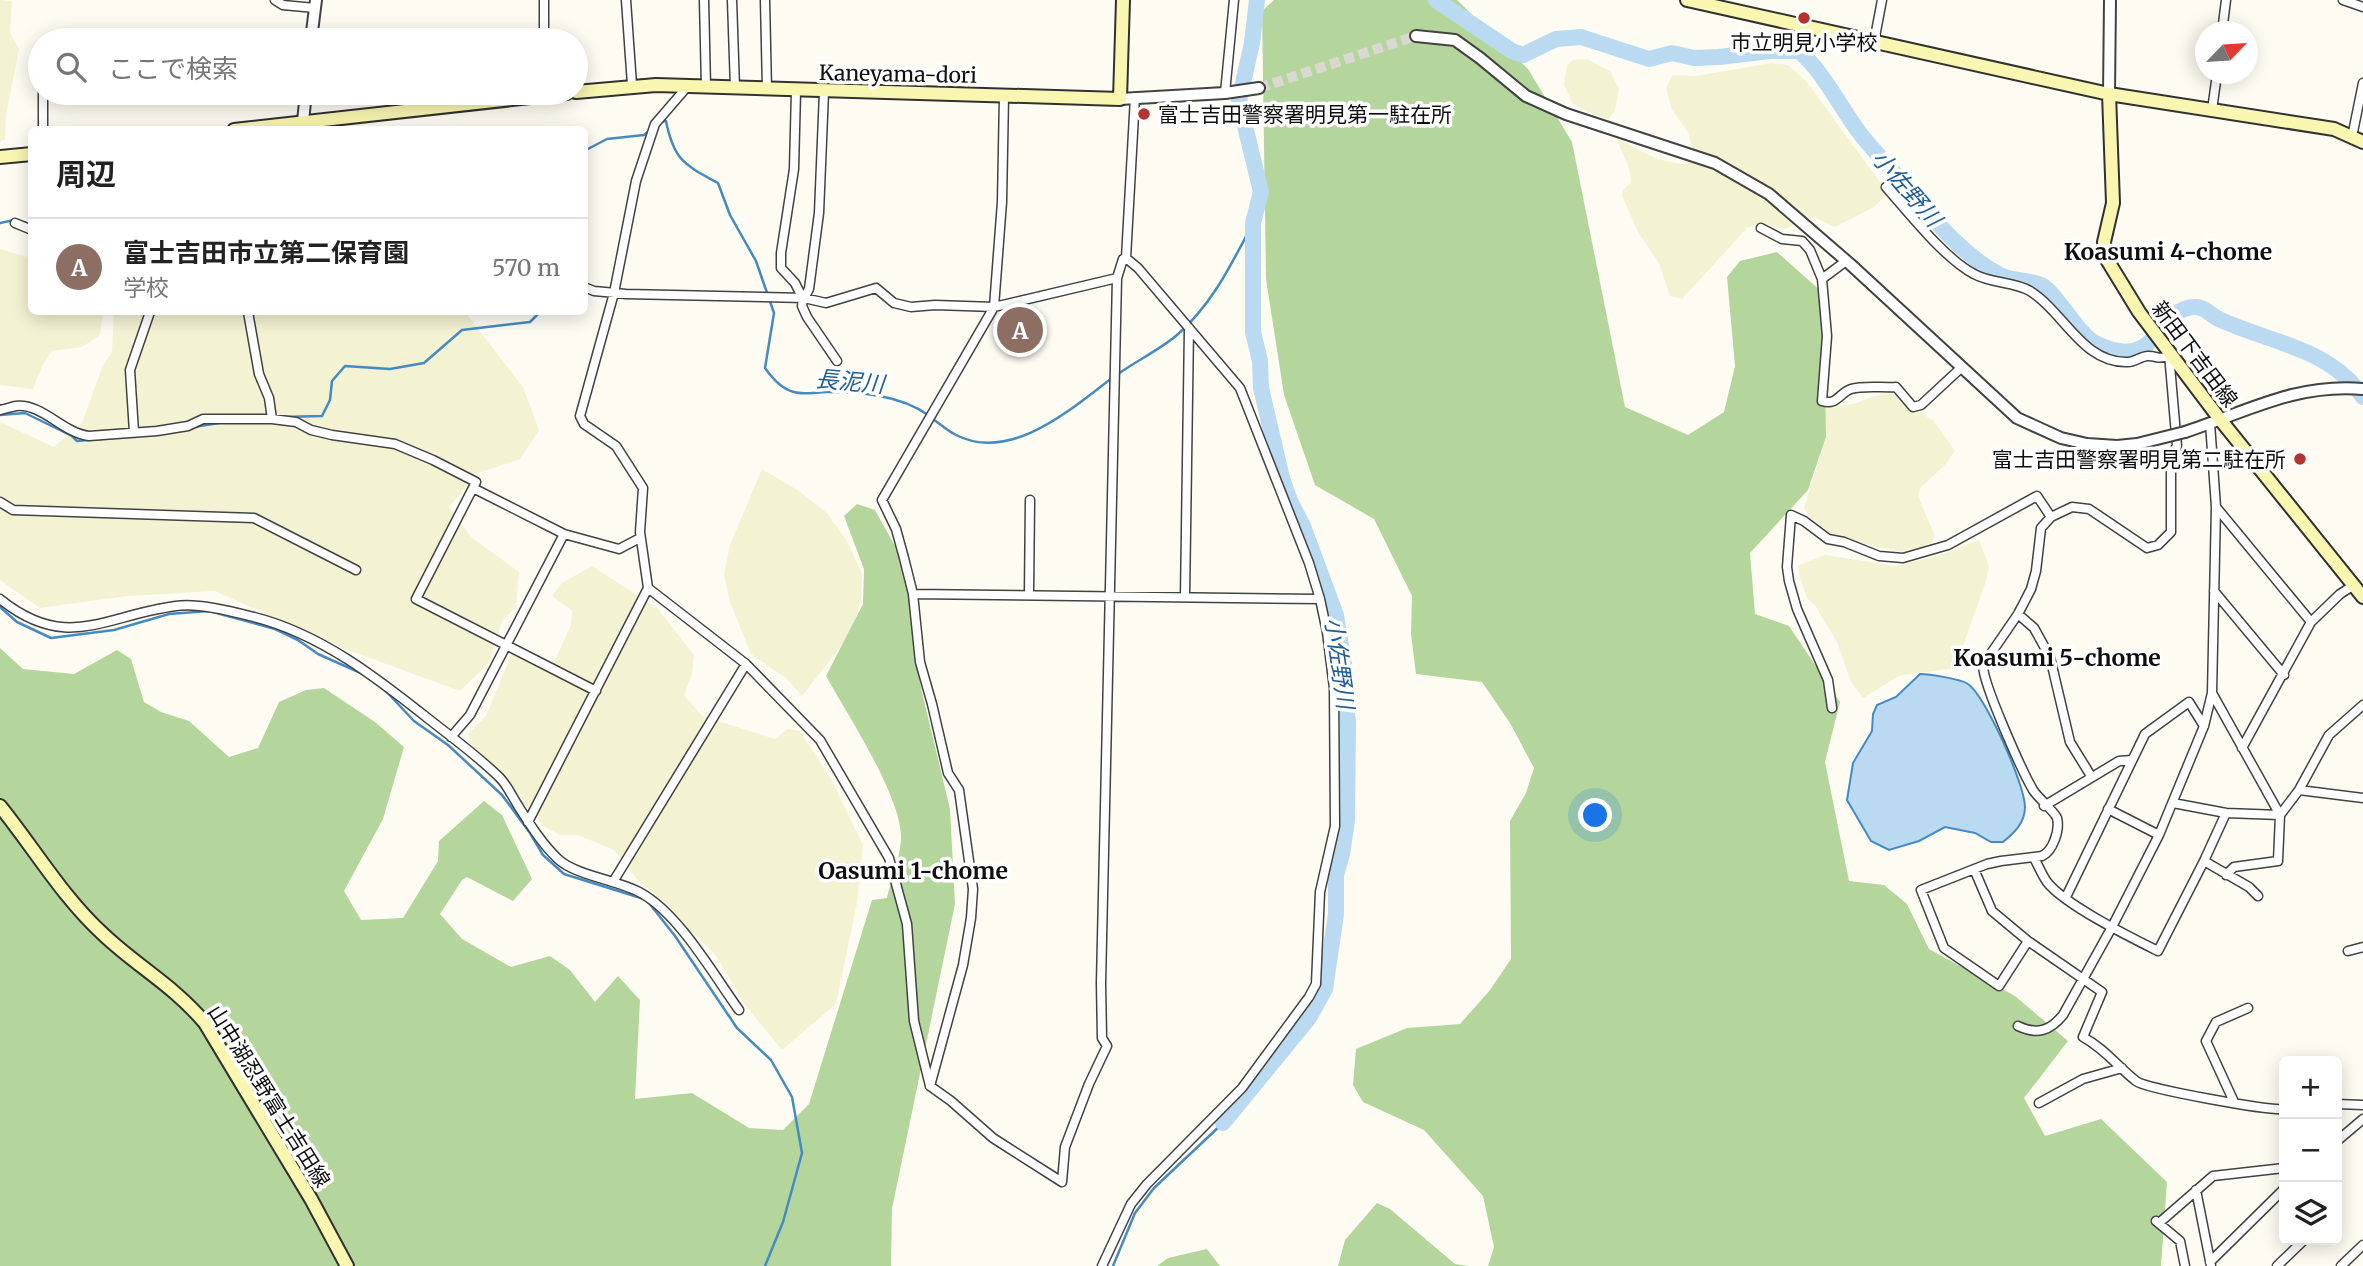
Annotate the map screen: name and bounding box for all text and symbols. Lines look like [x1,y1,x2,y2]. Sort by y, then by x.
marker: 市立明見小学校 [1796,10,1812,26]
north arrow [2195,21,2258,84]
search box [28,28,588,105]
place label: 市立明見小学校 [1731,29,1878,56]
icon: search [52,48,90,86]
text: ここで検索 [108,52,238,85]
street label: Kaneyama-dori [819,59,977,89]
place label: 富士吉田警察署明見第一駐在所 [1158,101,1452,128]
marker: 富士吉田警察署明見第一駐在所 [1136,106,1152,122]
water label: 小佐野川 [1866,144,1950,234]
text: 周辺 [56,155,116,193]
text: 富士吉田市立第二保育園 [123,236,409,269]
district label: Koasumi 4-chome [2064,237,2272,266]
text: A [71,253,87,282]
text: 570 m [492,253,560,282]
text: 学校 [123,273,169,302]
street label: 新田下吉田線 [2146,296,2244,412]
pin: A [997,304,1043,356]
water label: 長泥川 [814,364,889,399]
place label: 富士吉田警察署明見第二駐在所 [1992,446,2286,473]
marker: 富士吉田警察署明見第二駐在所 [2292,451,2308,467]
water label: 小佐野川 [1319,615,1361,714]
district label: Koasumi 5-chome [1953,643,2161,672]
your location [1578,798,1612,832]
district label: Oasumi 1-chome [818,856,1008,885]
street label: 山中湖忍野富士吉田線 [202,1000,336,1192]
map controls [2279,1056,2342,1245]
button: + [2279,1056,2342,1119]
button: − [2279,1119,2342,1182]
button: layers [2279,1182,2342,1245]

